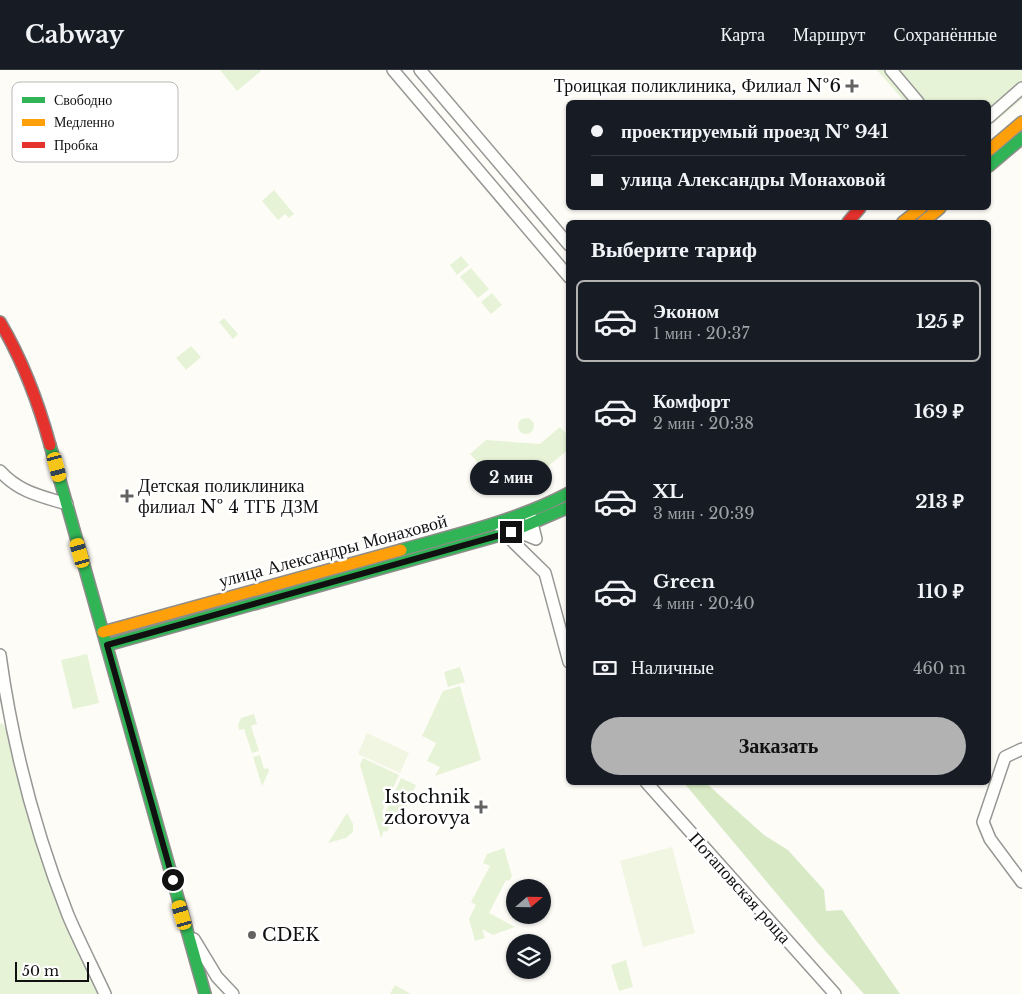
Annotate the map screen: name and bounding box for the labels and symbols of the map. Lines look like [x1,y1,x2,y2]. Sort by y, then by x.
place label: Троицкая поликлиника, Филиал №6 [554,75,841,97]
marker: Троицкая поликлиника, Филиал №6 [845,79,859,93]
legend [12,82,178,162]
text: Свободно [54,91,112,109]
text: Медленно [54,113,115,131]
text: Пробка [54,136,99,154]
car [45,451,68,483]
callout: 2 мин [470,460,552,494]
place label: Детская поликлиника филиал № 4 ТГБ ДЗМ [138,475,319,518]
marker: Детская поликлиника филиал № 4 ТГБ ДЗМ [120,489,134,503]
street label: улица Александры Монаховой [216,510,450,592]
route end [500,521,522,543]
car [68,537,91,569]
place label: Istochnik zdorovya [384,786,470,829]
marker: Istochnik zdorovya [474,800,488,814]
street label: Потаповская роща [684,828,796,948]
route start [162,869,184,891]
north arrow [506,879,551,924]
car [170,899,193,931]
place label: CDEK [262,924,320,946]
marker: CDEK [246,929,258,941]
scale bar [15,959,89,982]

